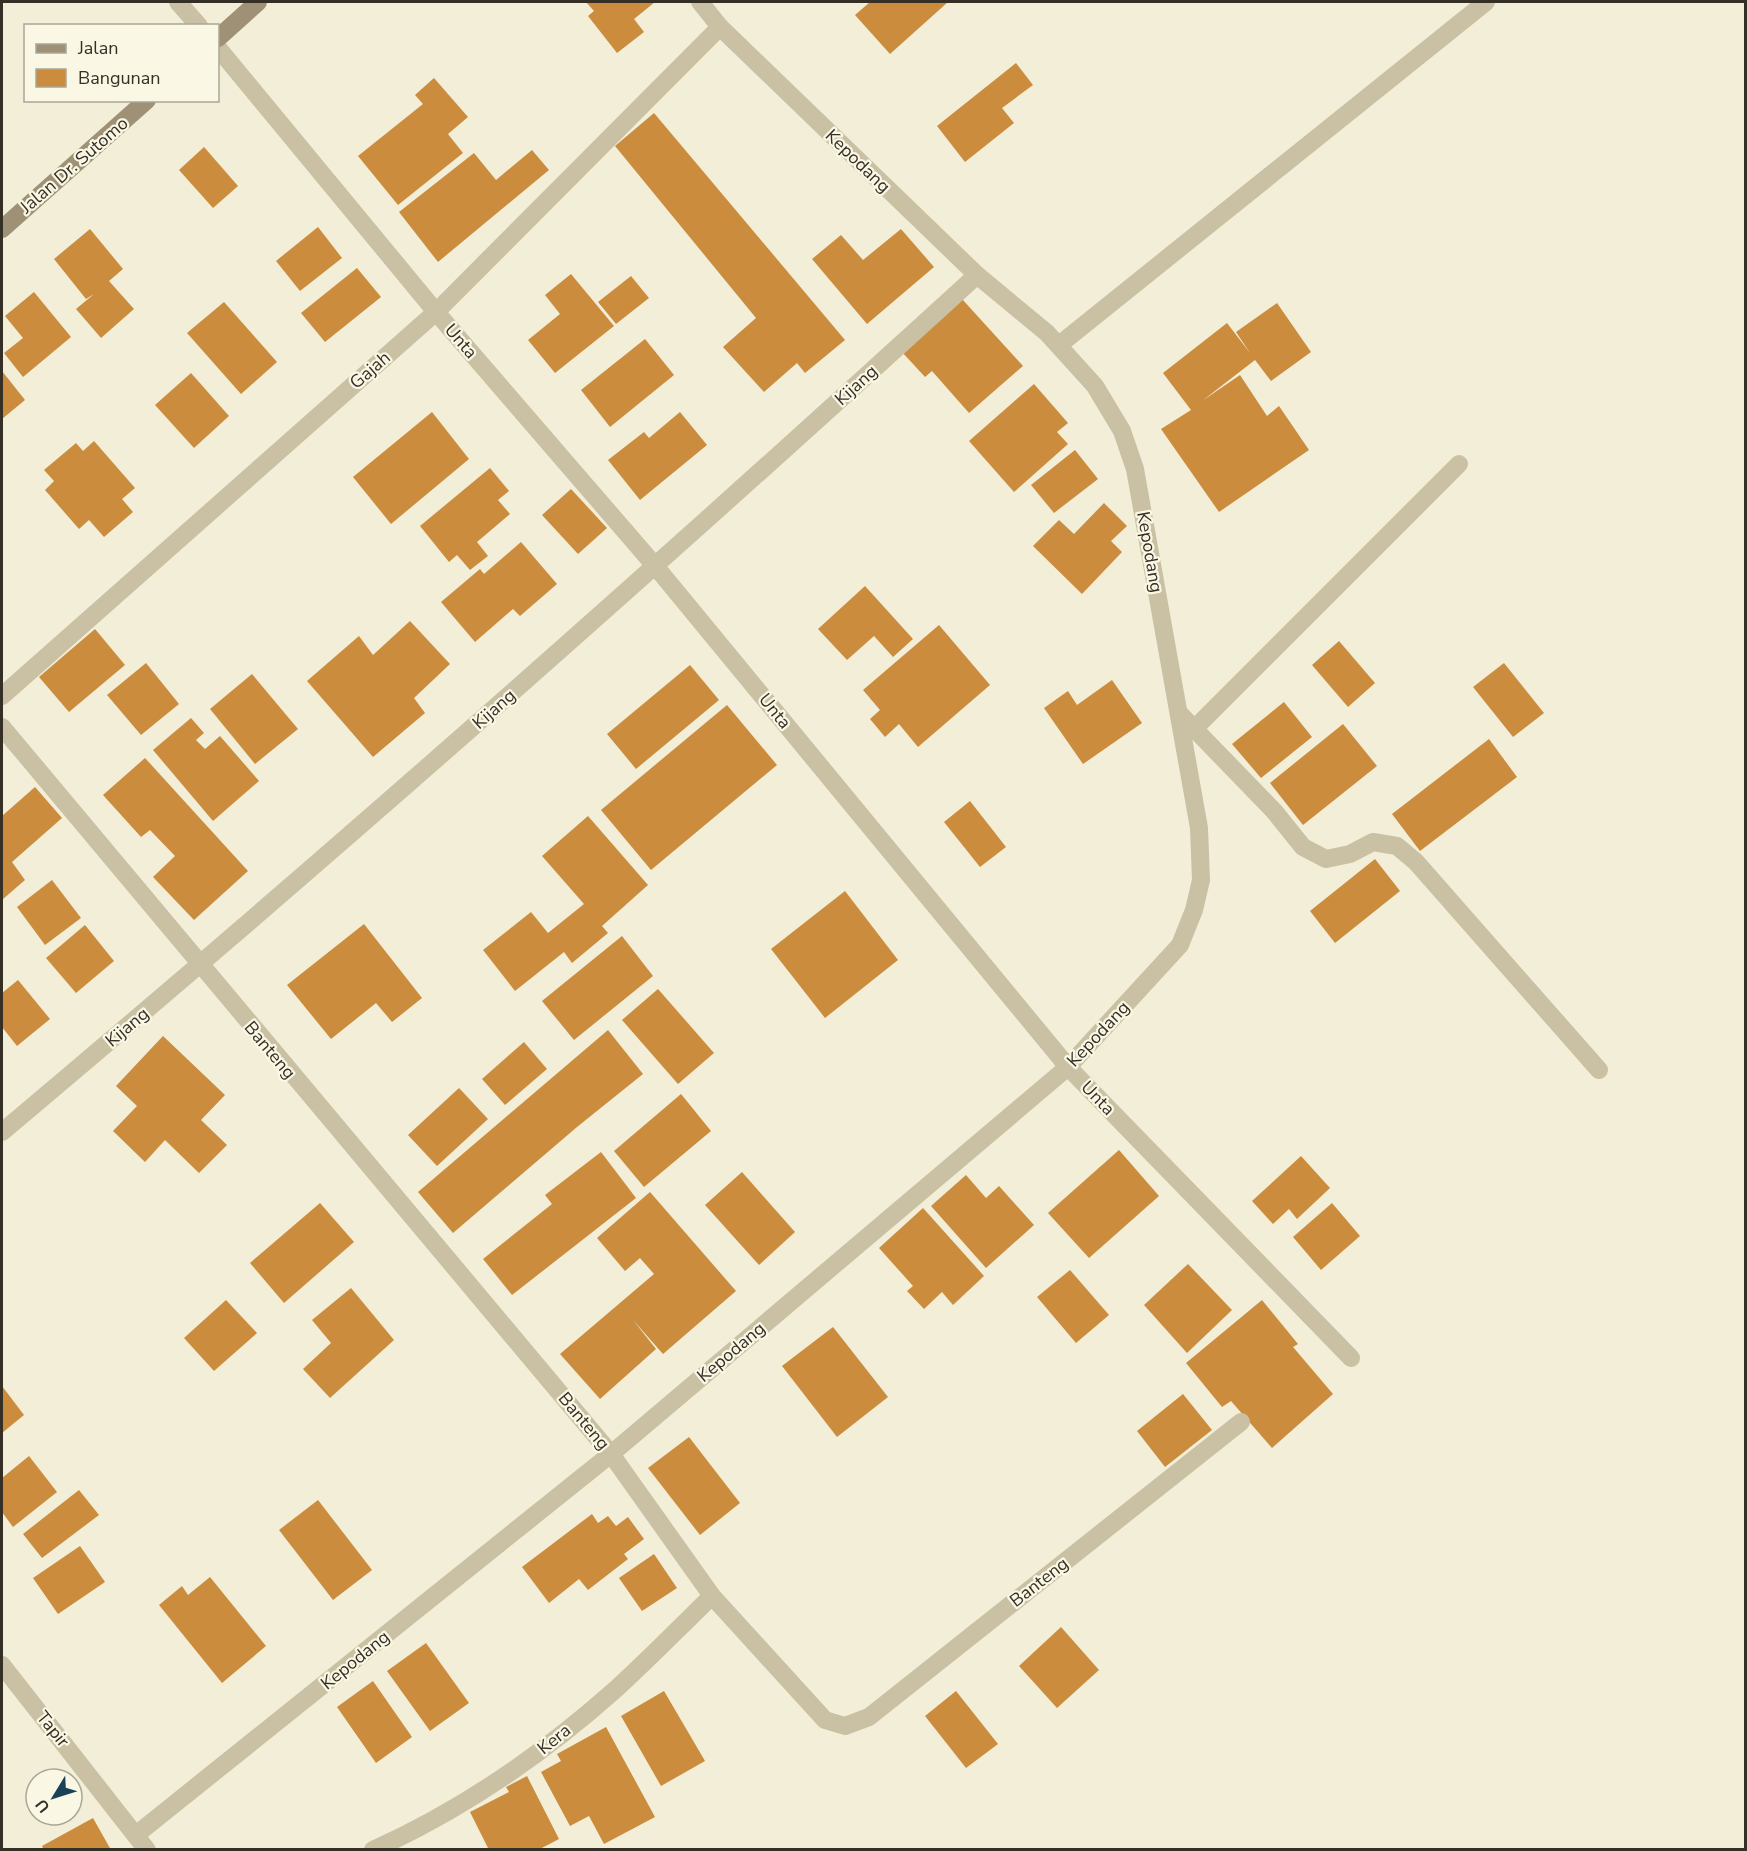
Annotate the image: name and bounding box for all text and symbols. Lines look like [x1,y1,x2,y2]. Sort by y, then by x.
legend [24,24,219,102]
text: Jalan [77,36,118,60]
text: Bangunan [78,66,161,90]
street label: Jalan Dr. Sutomo [14,111,133,219]
street label: Kepodang [820,124,896,198]
street label: Unta [439,318,483,364]
street label: Gajah [345,346,395,394]
street label: Kijang [829,359,883,411]
street label: Kepodang [1131,510,1169,594]
street label: Kijang [467,684,521,734]
street label: Unta [753,688,797,734]
street label: Kepodang [1061,996,1135,1072]
street label: Kijang [100,1002,154,1052]
street label: Banteng [239,1016,301,1084]
street label: Unta [1076,1076,1120,1120]
street label: Kepodang [692,1316,770,1388]
street label: Banteng [553,1387,615,1455]
street label: Banteng [1005,1551,1073,1613]
street label: Kepodang [316,1625,394,1695]
street label: Tapir [31,1706,75,1753]
street label: Kera [532,1718,576,1760]
north arrow [24,1767,84,1827]
text: U [31,1794,55,1817]

